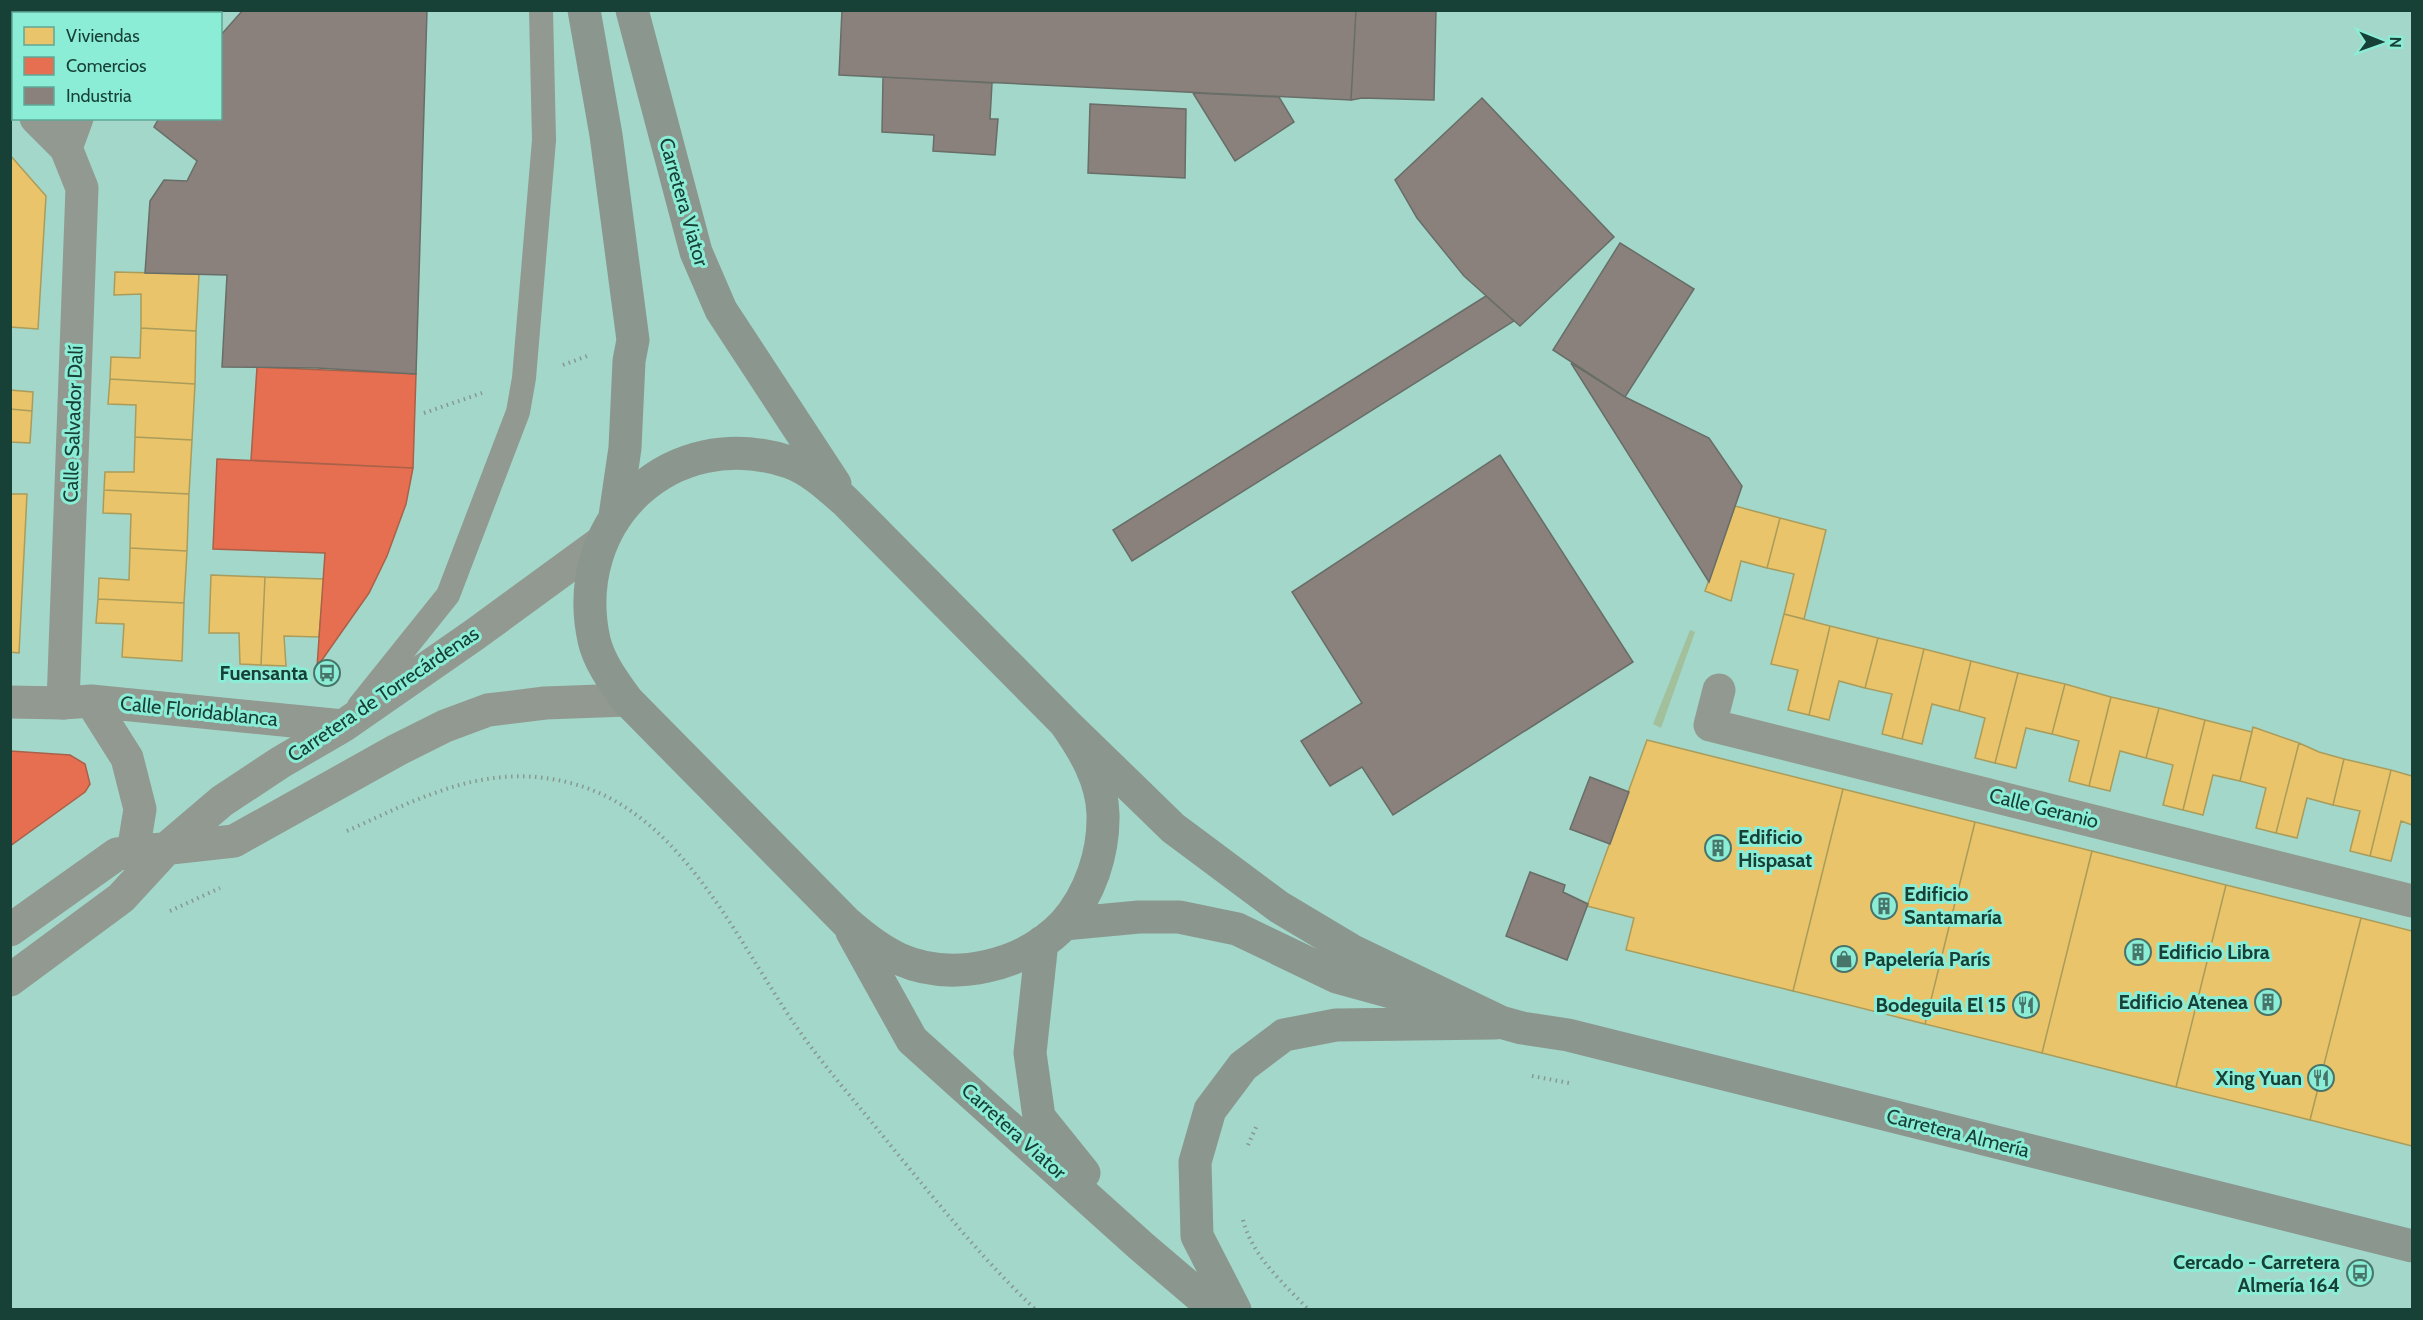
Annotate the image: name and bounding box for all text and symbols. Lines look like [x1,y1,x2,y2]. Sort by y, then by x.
legend [12,12,222,120]
north arrow [2351,12,2411,72]
text: Viviendas [66,25,140,47]
text: N [2386,36,2405,48]
text: Comercios [66,55,147,77]
text: Industria [66,85,132,107]
street label: Carretera Viator [654,135,714,270]
street label: Calle Salvador Dalí [58,345,88,503]
street label: Carretera de Torrecárdenas [283,621,483,767]
bus stop icon: Fuensanta [312,658,342,688]
place label: Fuensanta [220,661,308,685]
street label: Calle Floridablanca [119,691,280,731]
street label: Calle Geranio [1987,783,2101,833]
place label: Edificio Hispasat [1738,825,1812,872]
building icon: Edificio Hispasat [1703,833,1733,863]
place label: Edificio Santamaría [1904,882,2002,929]
building icon: Edificio Santamaría [1869,891,1899,921]
building icon: Edificio Libra [2123,937,2153,967]
place label: Edificio Libra [2158,940,2270,964]
shop icon: Papelería París [1829,944,1859,974]
place label: Papelería París [1864,947,1990,971]
building icon: Edificio Atenea [2253,987,2283,1017]
restaurant icon: Bodeguila El 15 [2011,990,2041,1020]
place label: Edificio Atenea [2118,990,2248,1014]
place label: Bodeguila El 15 [1876,993,2006,1017]
restaurant icon: Xing Yuan [2306,1063,2336,1093]
place label: Xing Yuan [2215,1066,2302,1090]
street label: Carretera Viator [957,1078,1072,1185]
street label: Carretera Almería [1884,1104,2032,1162]
place label: Cercado - Carretera Almería 164 [2173,1250,2340,1297]
bus stop icon: Cercado - Carretera Almería 164 [2345,1258,2375,1288]

